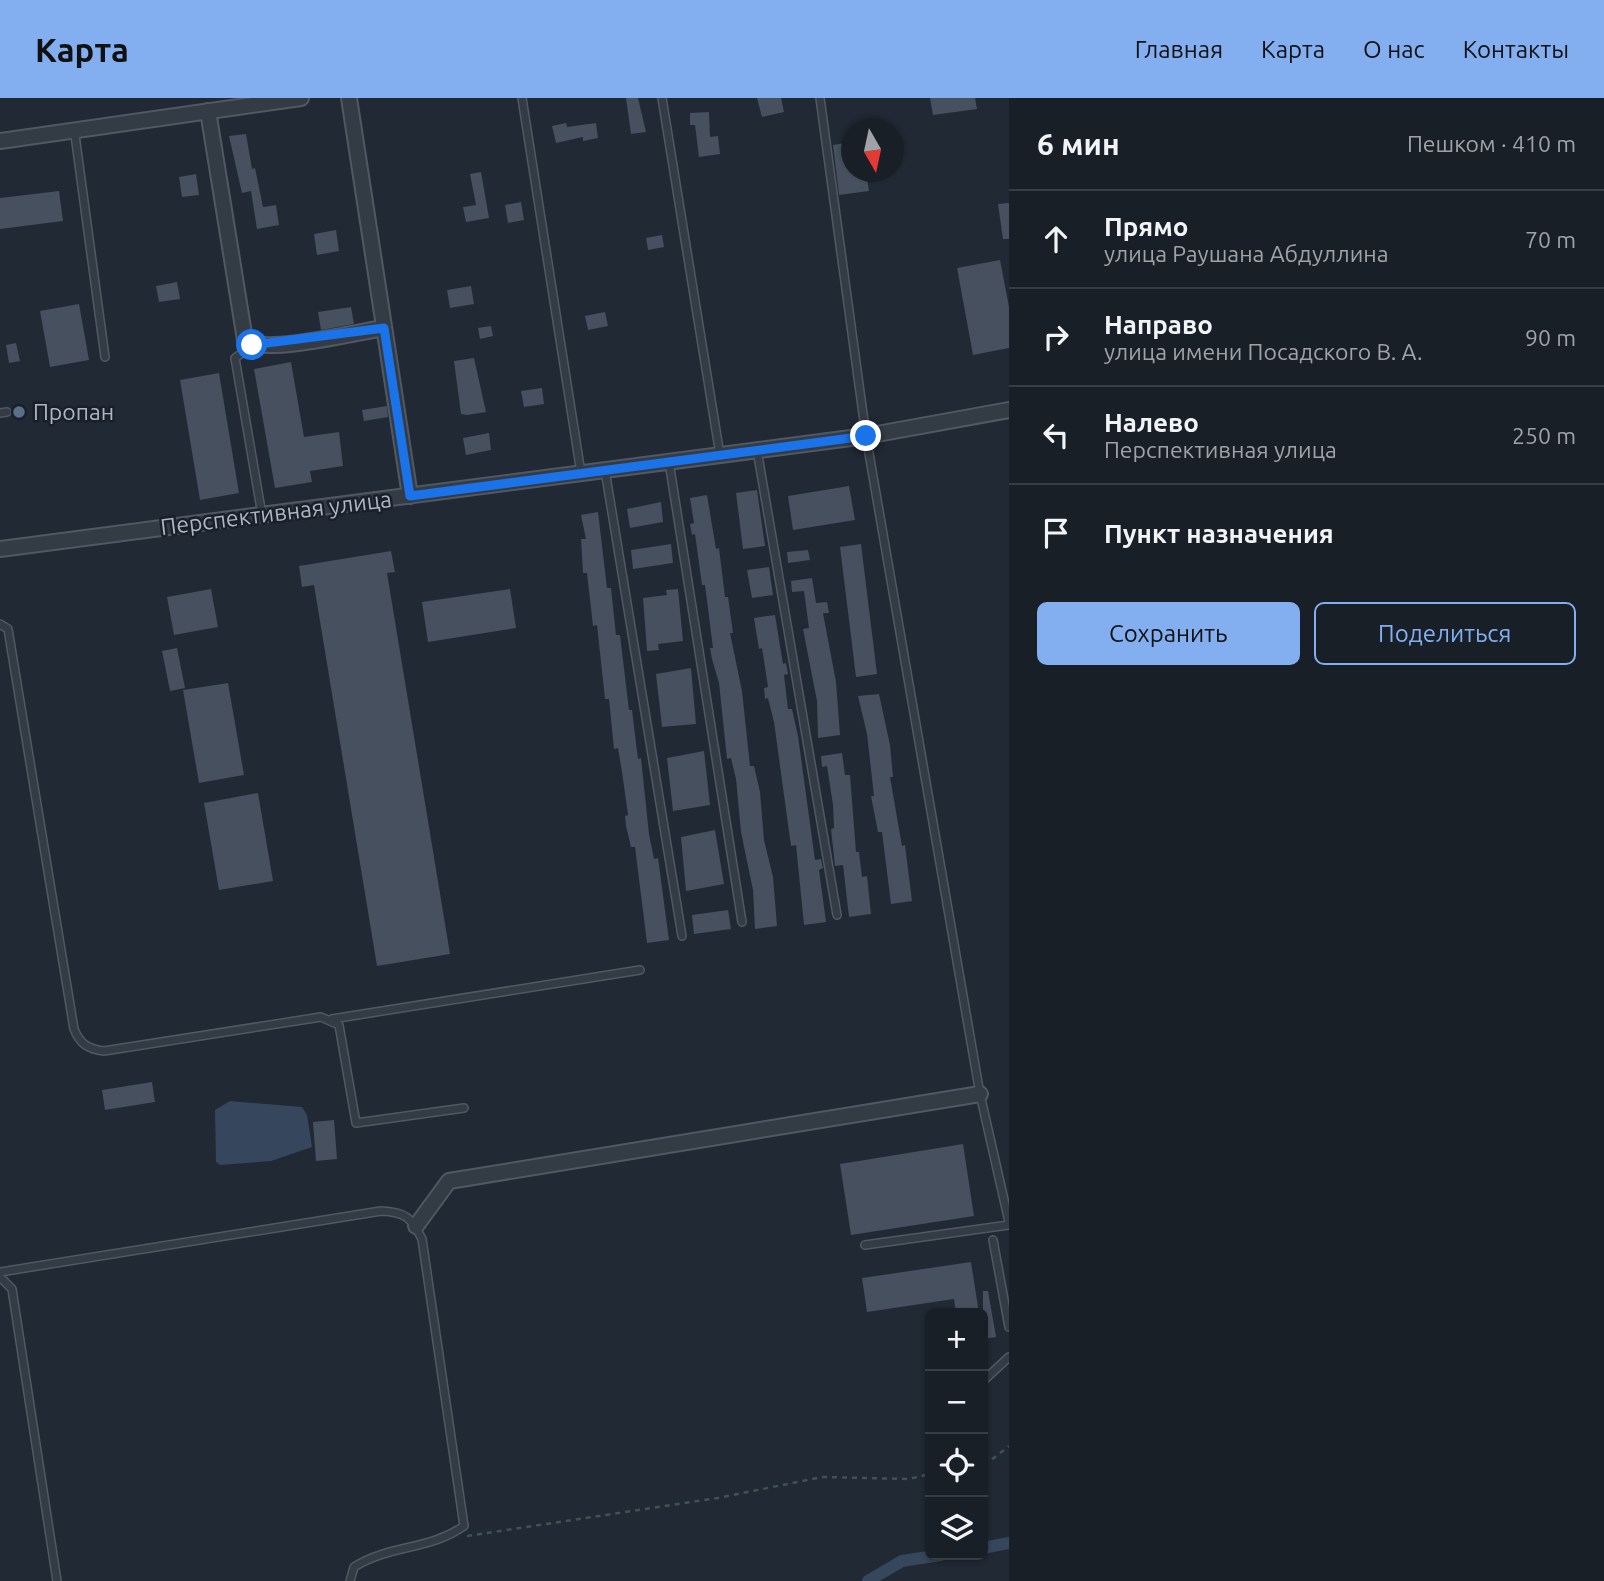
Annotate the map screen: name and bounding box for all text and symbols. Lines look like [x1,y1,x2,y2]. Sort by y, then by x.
text: Карта [35,31,129,68]
text: Главная [1135,36,1223,63]
text: Карта [1261,36,1325,63]
text: О нас [1363,36,1425,63]
text: Контакты [1463,36,1569,63]
north arrow [841,119,904,182]
text: 6 мин [1037,127,1120,161]
text: Пешком · 410 m [1407,131,1576,156]
text: Прямо [1104,212,1188,241]
icon: ahead [1037,220,1075,258]
text: 70 m [1525,227,1576,252]
text: улица Раушана Абдуллина [1104,241,1389,266]
text: Направо [1104,310,1213,339]
icon: right [1037,318,1075,356]
text: 90 m [1525,325,1576,350]
route start [236,329,267,360]
text: улица имени Посадского В. А. [1104,339,1423,364]
place label: Пропан [33,399,114,424]
marker: Пропан [11,404,27,420]
text: Налево [1104,408,1199,437]
icon: left [1037,416,1075,454]
route end [850,420,881,451]
text: 250 m [1512,423,1576,448]
text: Перспективная улица [1104,437,1337,462]
street label: Перспективная улица [159,486,393,539]
icon: arrive [1037,514,1075,552]
text: Пункт назначения [1104,519,1334,548]
button: Сохранить [1037,602,1300,665]
button: Поделиться [1314,602,1576,665]
map controls [925,1308,988,1560]
button: + [925,1308,988,1371]
button: − [925,1371,988,1434]
button: locate [925,1434,988,1497]
button: layers [925,1497,988,1560]

